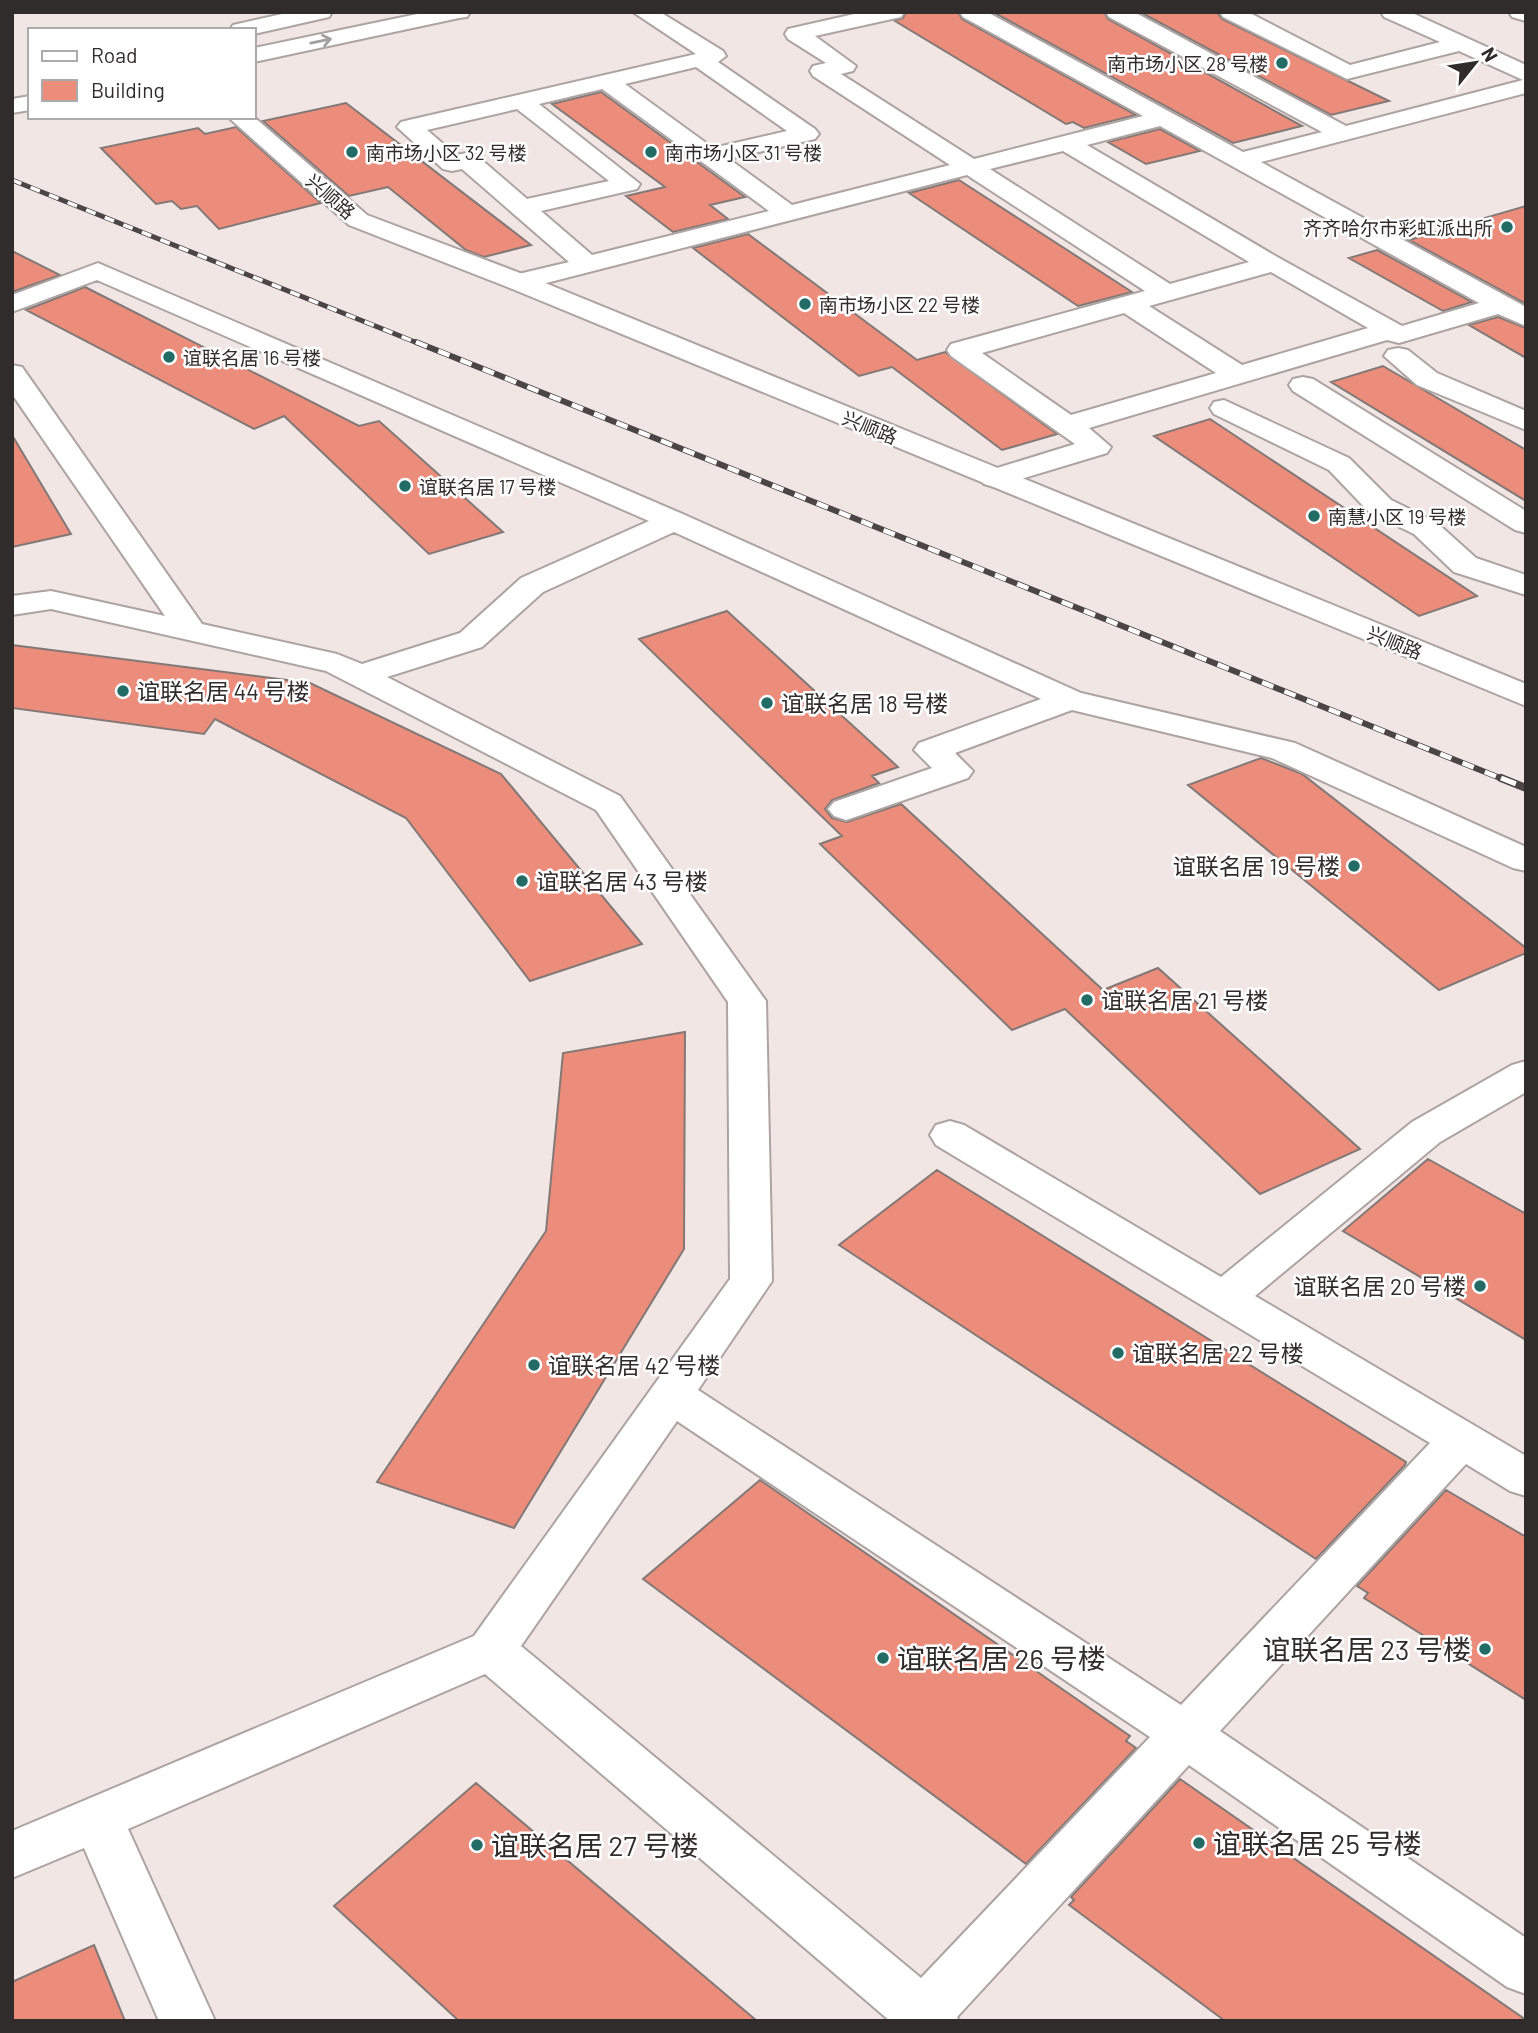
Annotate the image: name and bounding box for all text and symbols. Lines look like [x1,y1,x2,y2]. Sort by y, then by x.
legend [28,28,256,119]
north arrow [1440,28,1510,98]
one-way arrow [309,34,332,48]
text: Road [91,42,137,67]
text: N [1477,43,1503,65]
place label: 南市场小区 28 号楼 [1107,52,1268,75]
marker: 南市场小区 28 号楼 [1274,55,1290,71]
text: Building [91,77,165,102]
place label: 南市场小区 32 号楼 [366,141,527,164]
place label: 南市场小区 31 号楼 [665,141,822,164]
marker: 南市场小区 32 号楼 [344,144,360,160]
marker: 南市场小区 31 号楼 [643,144,659,160]
street label: 兴顺路 [302,169,360,223]
place label: 齐齐哈尔市彩虹派出所 [1303,216,1493,239]
marker: 齐齐哈尔市彩虹派出所 [1499,219,1515,235]
place label: 南市场小区 22 号楼 [819,293,980,316]
marker: 南市场小区 22 号楼 [797,296,813,312]
place label: 谊联名居 16 号楼 [183,346,321,369]
marker: 谊联名居 16 号楼 [161,349,177,365]
street label: 兴顺路 [839,406,901,448]
place label: 谊联名居 17 号楼 [419,475,556,498]
marker: 谊联名居 17 号楼 [397,478,413,494]
place label: 南慧小区 19 号楼 [1328,505,1466,528]
marker: 南慧小区 19 号楼 [1306,508,1322,524]
street label: 兴顺路 [1364,621,1426,663]
place label: 谊联名居 44 号楼 [137,677,310,705]
marker: 谊联名居 44 号楼 [115,683,131,699]
place label: 谊联名居 18 号楼 [781,689,948,717]
marker: 谊联名居 18 号楼 [759,695,775,711]
place label: 谊联名居 19 号楼 [1173,852,1340,880]
marker: 谊联名居 19 号楼 [1346,858,1362,874]
place label: 谊联名居 43 号楼 [536,867,708,895]
marker: 谊联名居 43 号楼 [514,873,530,889]
place label: 谊联名居 21 号楼 [1101,986,1268,1014]
marker: 谊联名居 21 号楼 [1079,992,1095,1008]
place label: 谊联名居 20 号楼 [1293,1272,1466,1300]
marker: 谊联名居 20 号楼 [1472,1278,1488,1294]
place label: 谊联名居 22 号楼 [1132,1339,1304,1367]
marker: 谊联名居 22 号楼 [1110,1345,1126,1361]
place label: 谊联名居 42 号楼 [548,1351,720,1379]
marker: 谊联名居 42 号楼 [526,1357,542,1373]
place label: 谊联名居 23 号楼 [1263,1632,1471,1666]
place label: 谊联名居 26 号楼 [897,1641,1106,1675]
marker: 谊联名居 23 号楼 [1477,1641,1493,1657]
marker: 谊联名居 26 号楼 [875,1650,891,1666]
place label: 谊联名居 25 号楼 [1213,1826,1422,1860]
place label: 谊联名居 27 号楼 [491,1828,698,1862]
marker: 谊联名居 25 号楼 [1191,1835,1207,1851]
marker: 谊联名居 27 号楼 [469,1837,485,1853]

